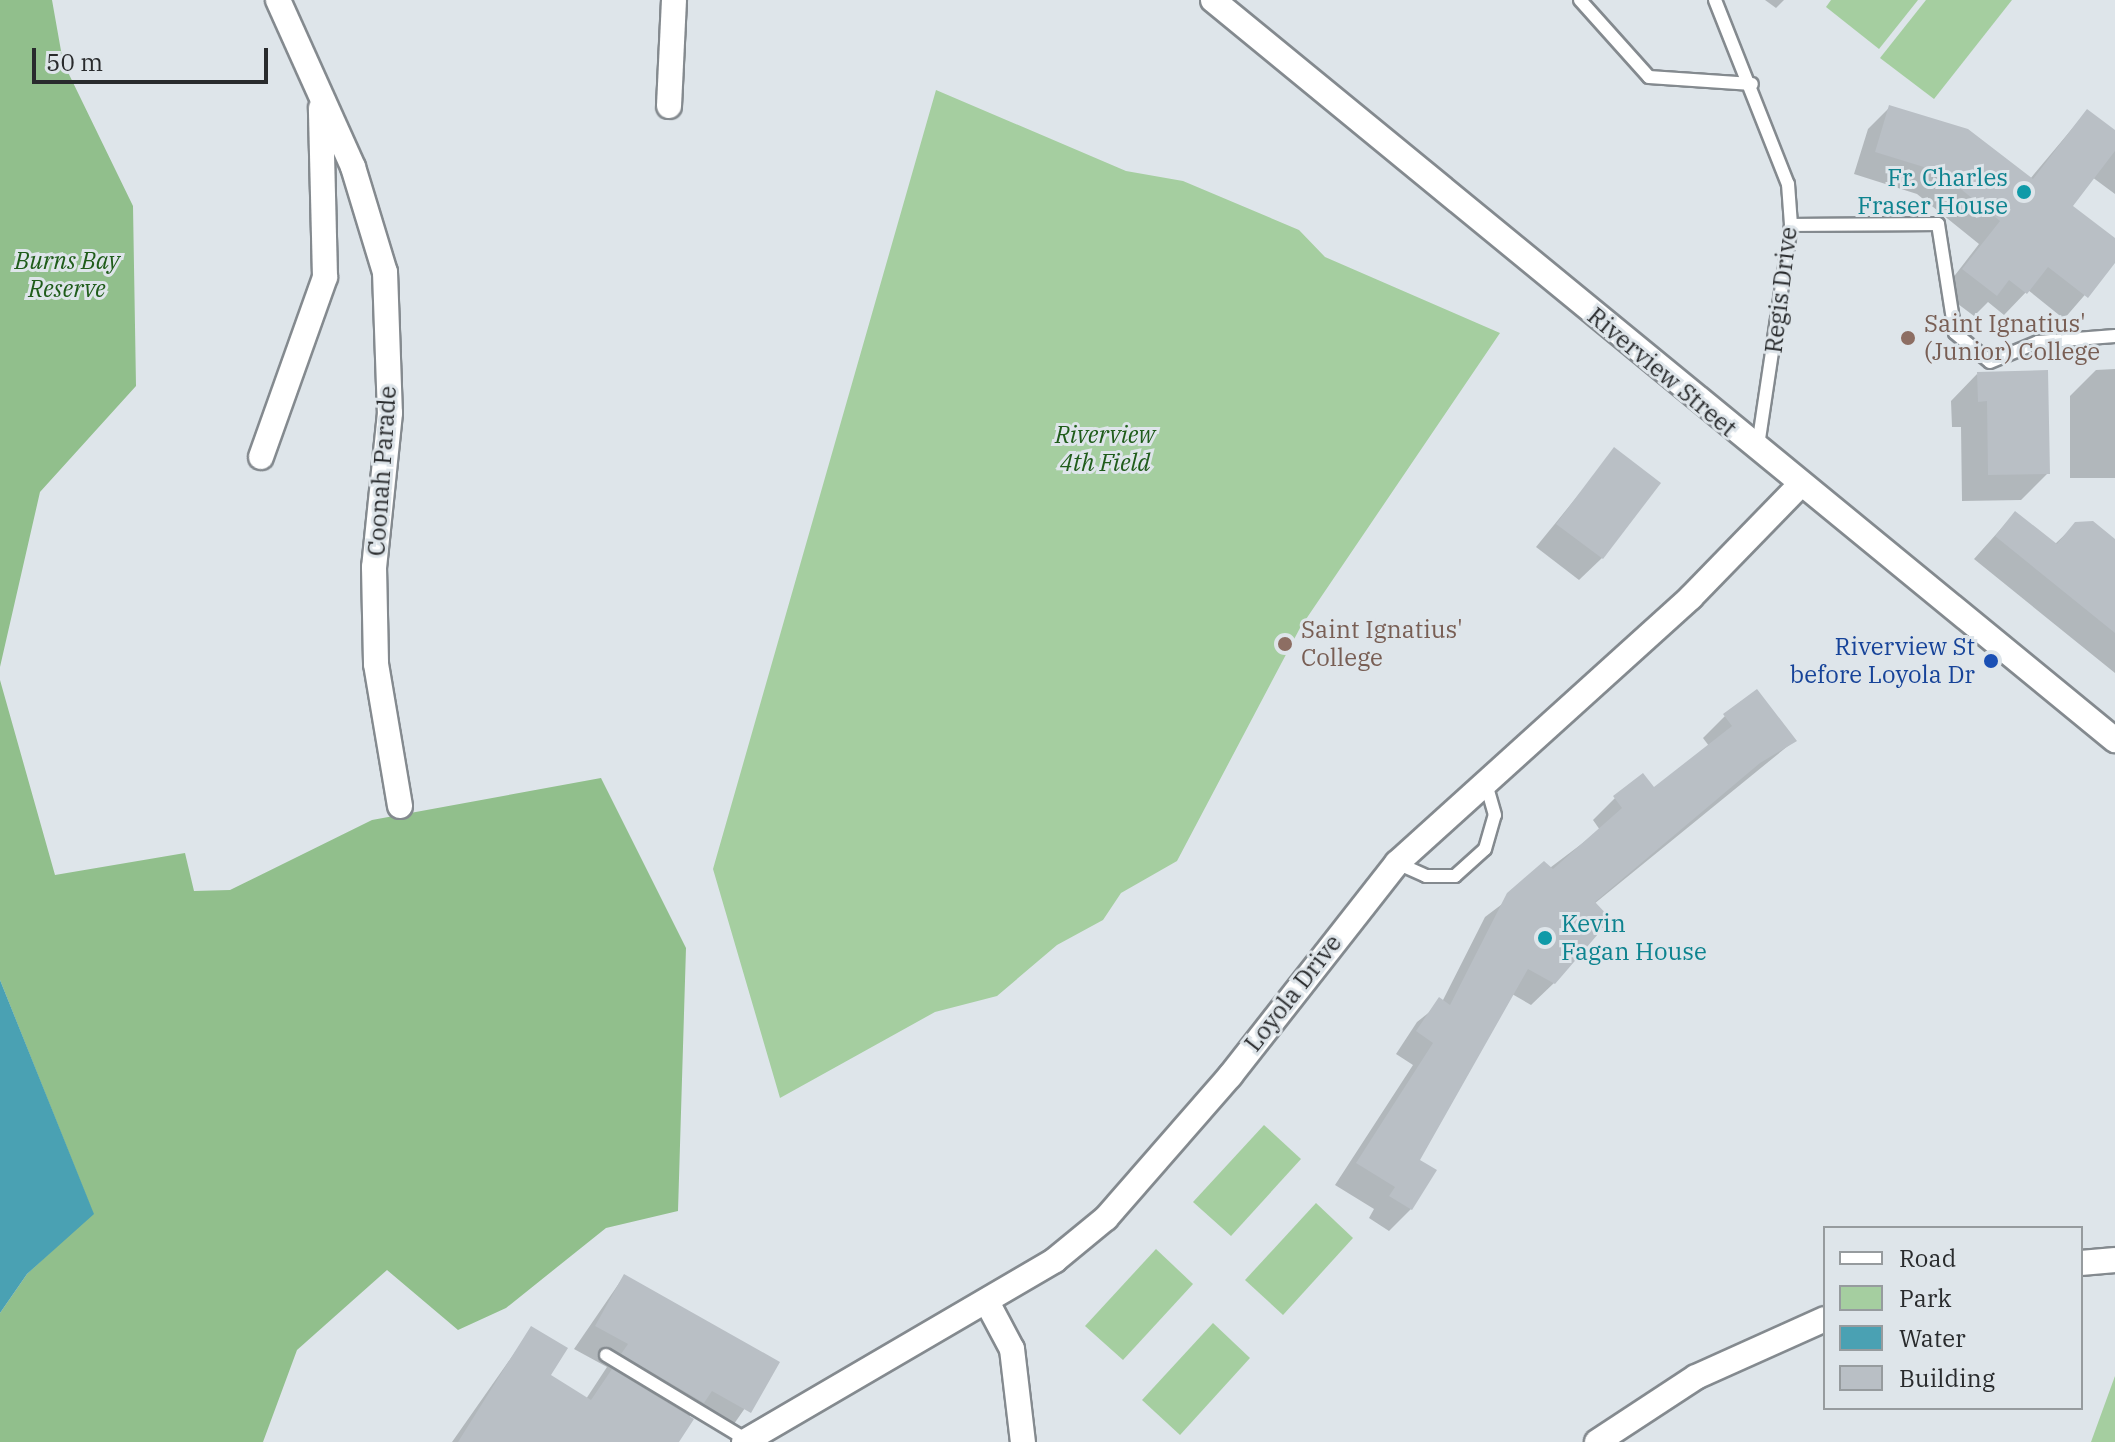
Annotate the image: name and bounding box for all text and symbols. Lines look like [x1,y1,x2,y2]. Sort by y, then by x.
scale bar [36,32,272,82]
text: 50 m [46,46,103,78]
place label: Fr. Charles Fraser House [1857,164,2008,220]
marker: Fr. Charles Fraser House [2015,183,2033,201]
street label: Regis Drive [1759,225,1803,355]
park label: Burns Bay Reserve [15,247,119,303]
street label: Riverview Street [1582,301,1742,443]
place label: Saint Ignatius' (Junior) College [1924,310,2100,366]
marker: Saint Ignatius' (Junior) College [1899,329,1917,347]
street label: Coonah Parade [362,385,402,557]
park label: Riverview 4th Field [1055,421,1155,477]
place label: Saint Ignatius' College [1301,616,1463,672]
place label: Riverview St before Loyola Dr [1790,633,1975,689]
marker: Saint Ignatius' College [1276,635,1294,653]
marker: Riverview St before Loyola Dr [1982,652,2000,670]
place label: Kevin Fagan House [1561,910,1707,966]
street label: Loyola Drive [1238,929,1348,1057]
marker: Kevin Fagan House [1536,929,1554,947]
legend [1823,1226,2083,1410]
text: Road [1899,1242,1956,1274]
text: Park [1899,1282,1951,1314]
text: Water [1899,1322,1966,1354]
text: Building [1899,1362,1995,1394]

